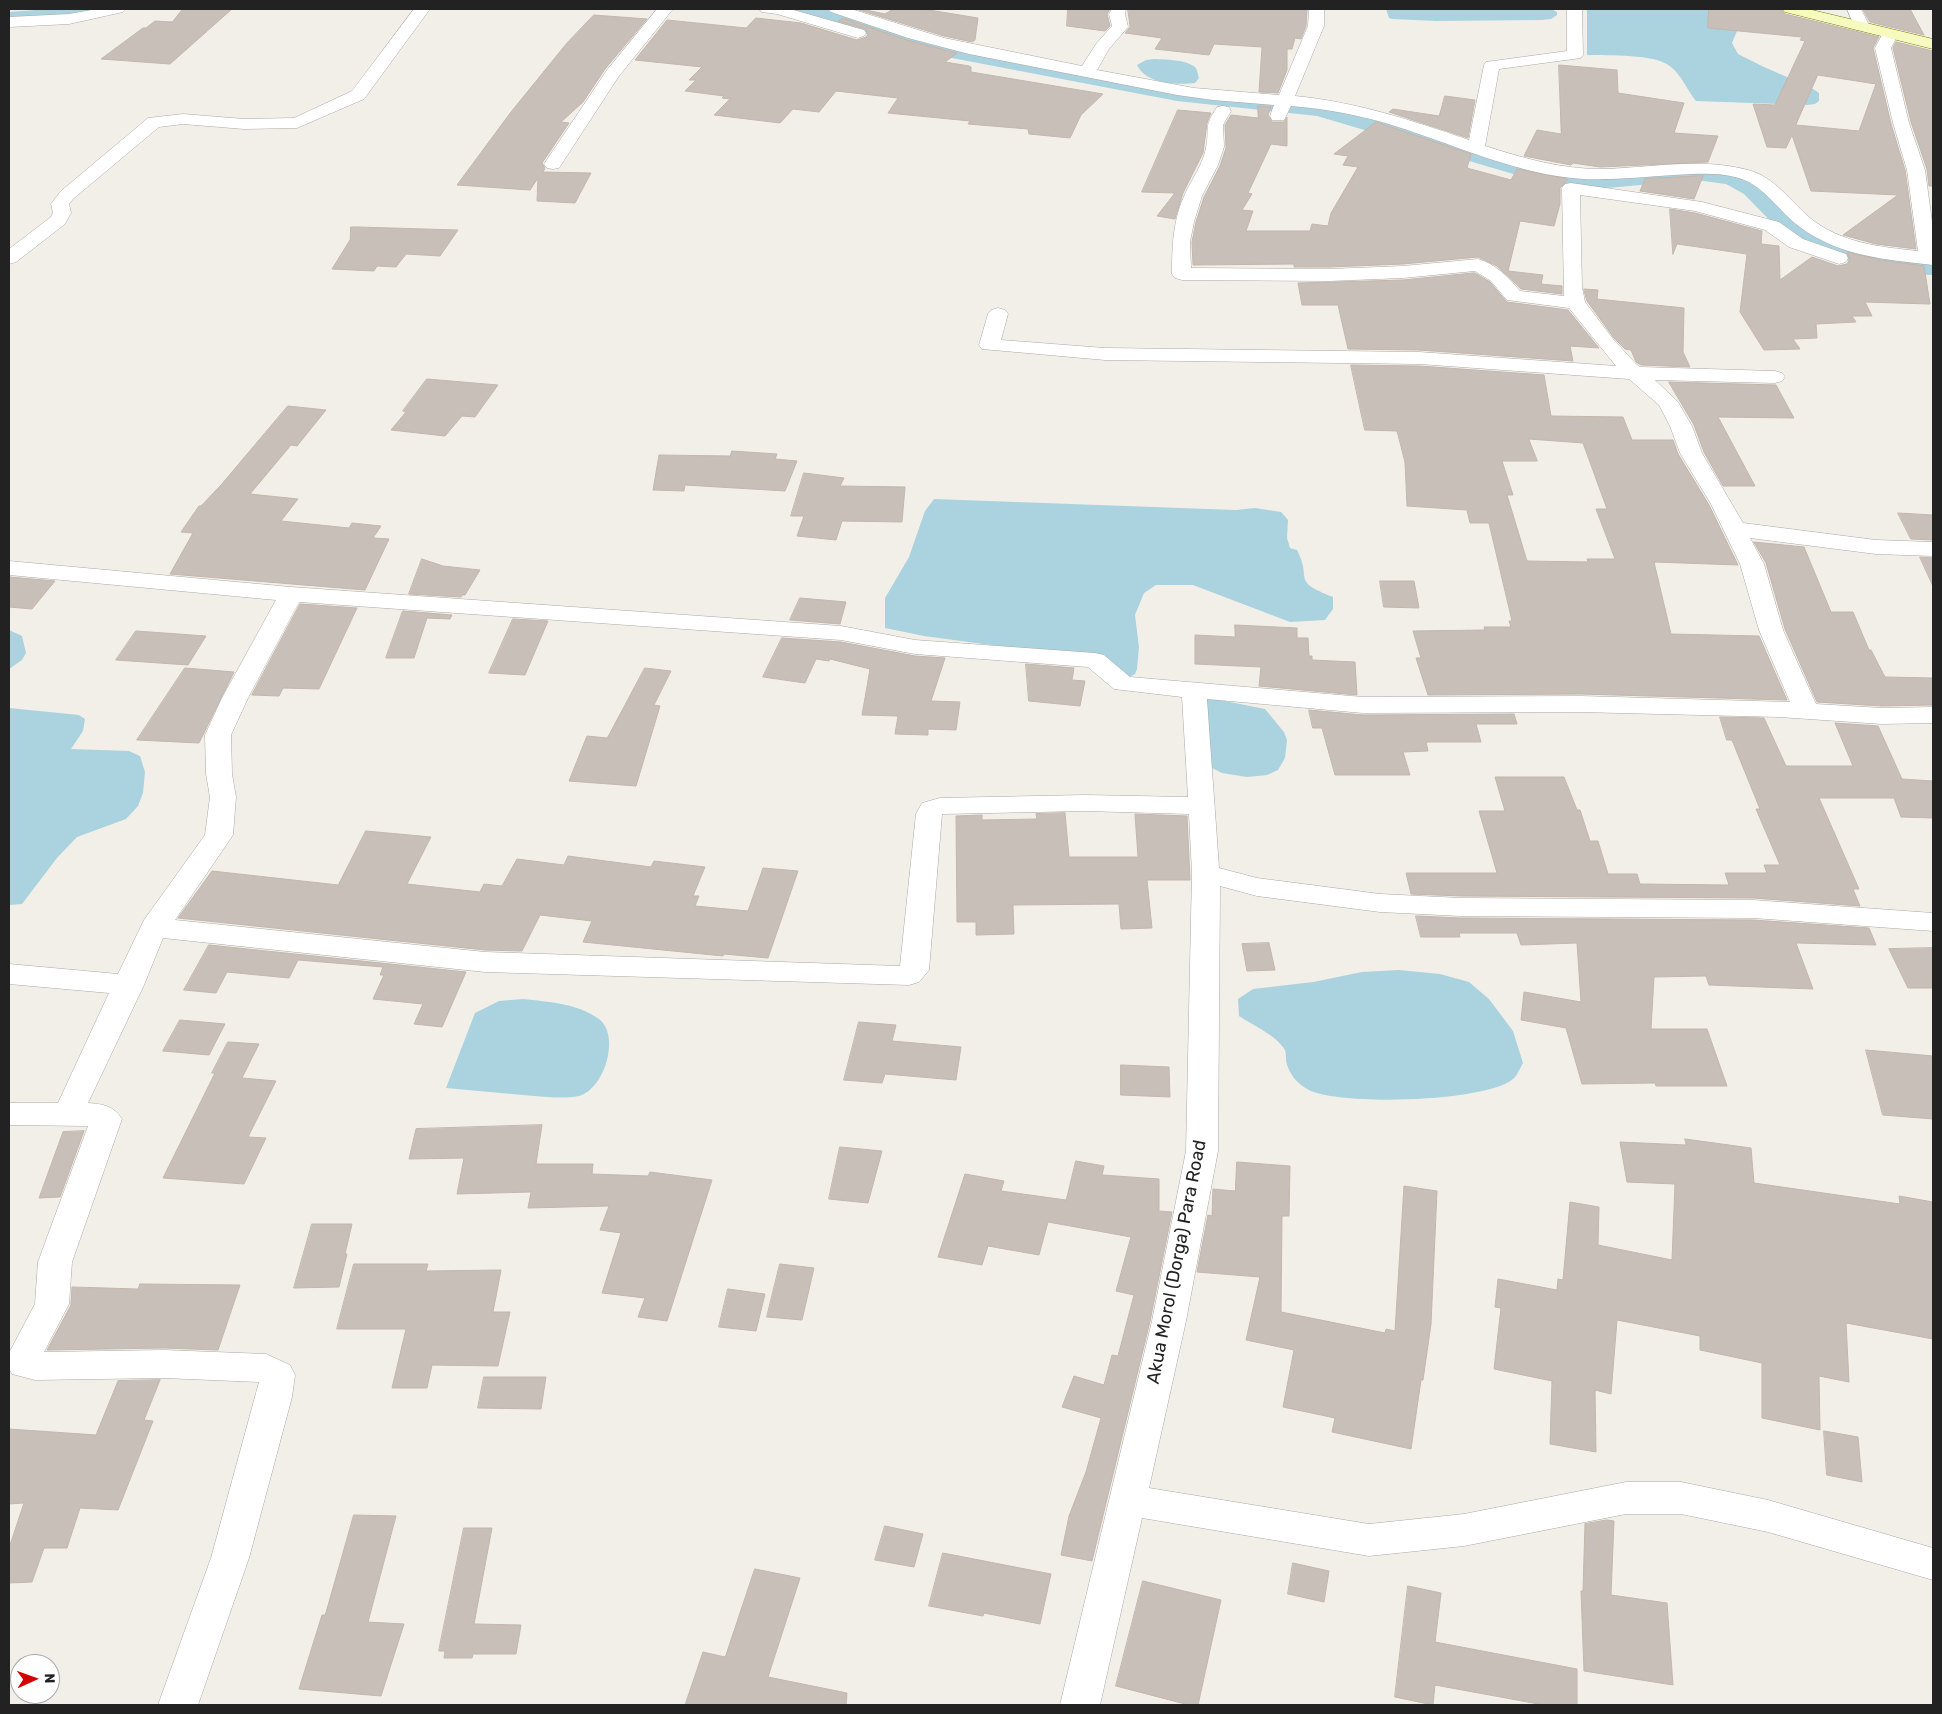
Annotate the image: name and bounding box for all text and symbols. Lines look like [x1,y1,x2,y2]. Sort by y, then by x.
street label: Akua Morol (Dorga) Para Road [1143,1138,1211,1386]
north arrow [10,1654,60,1704]
text: N [41,1673,58,1684]

